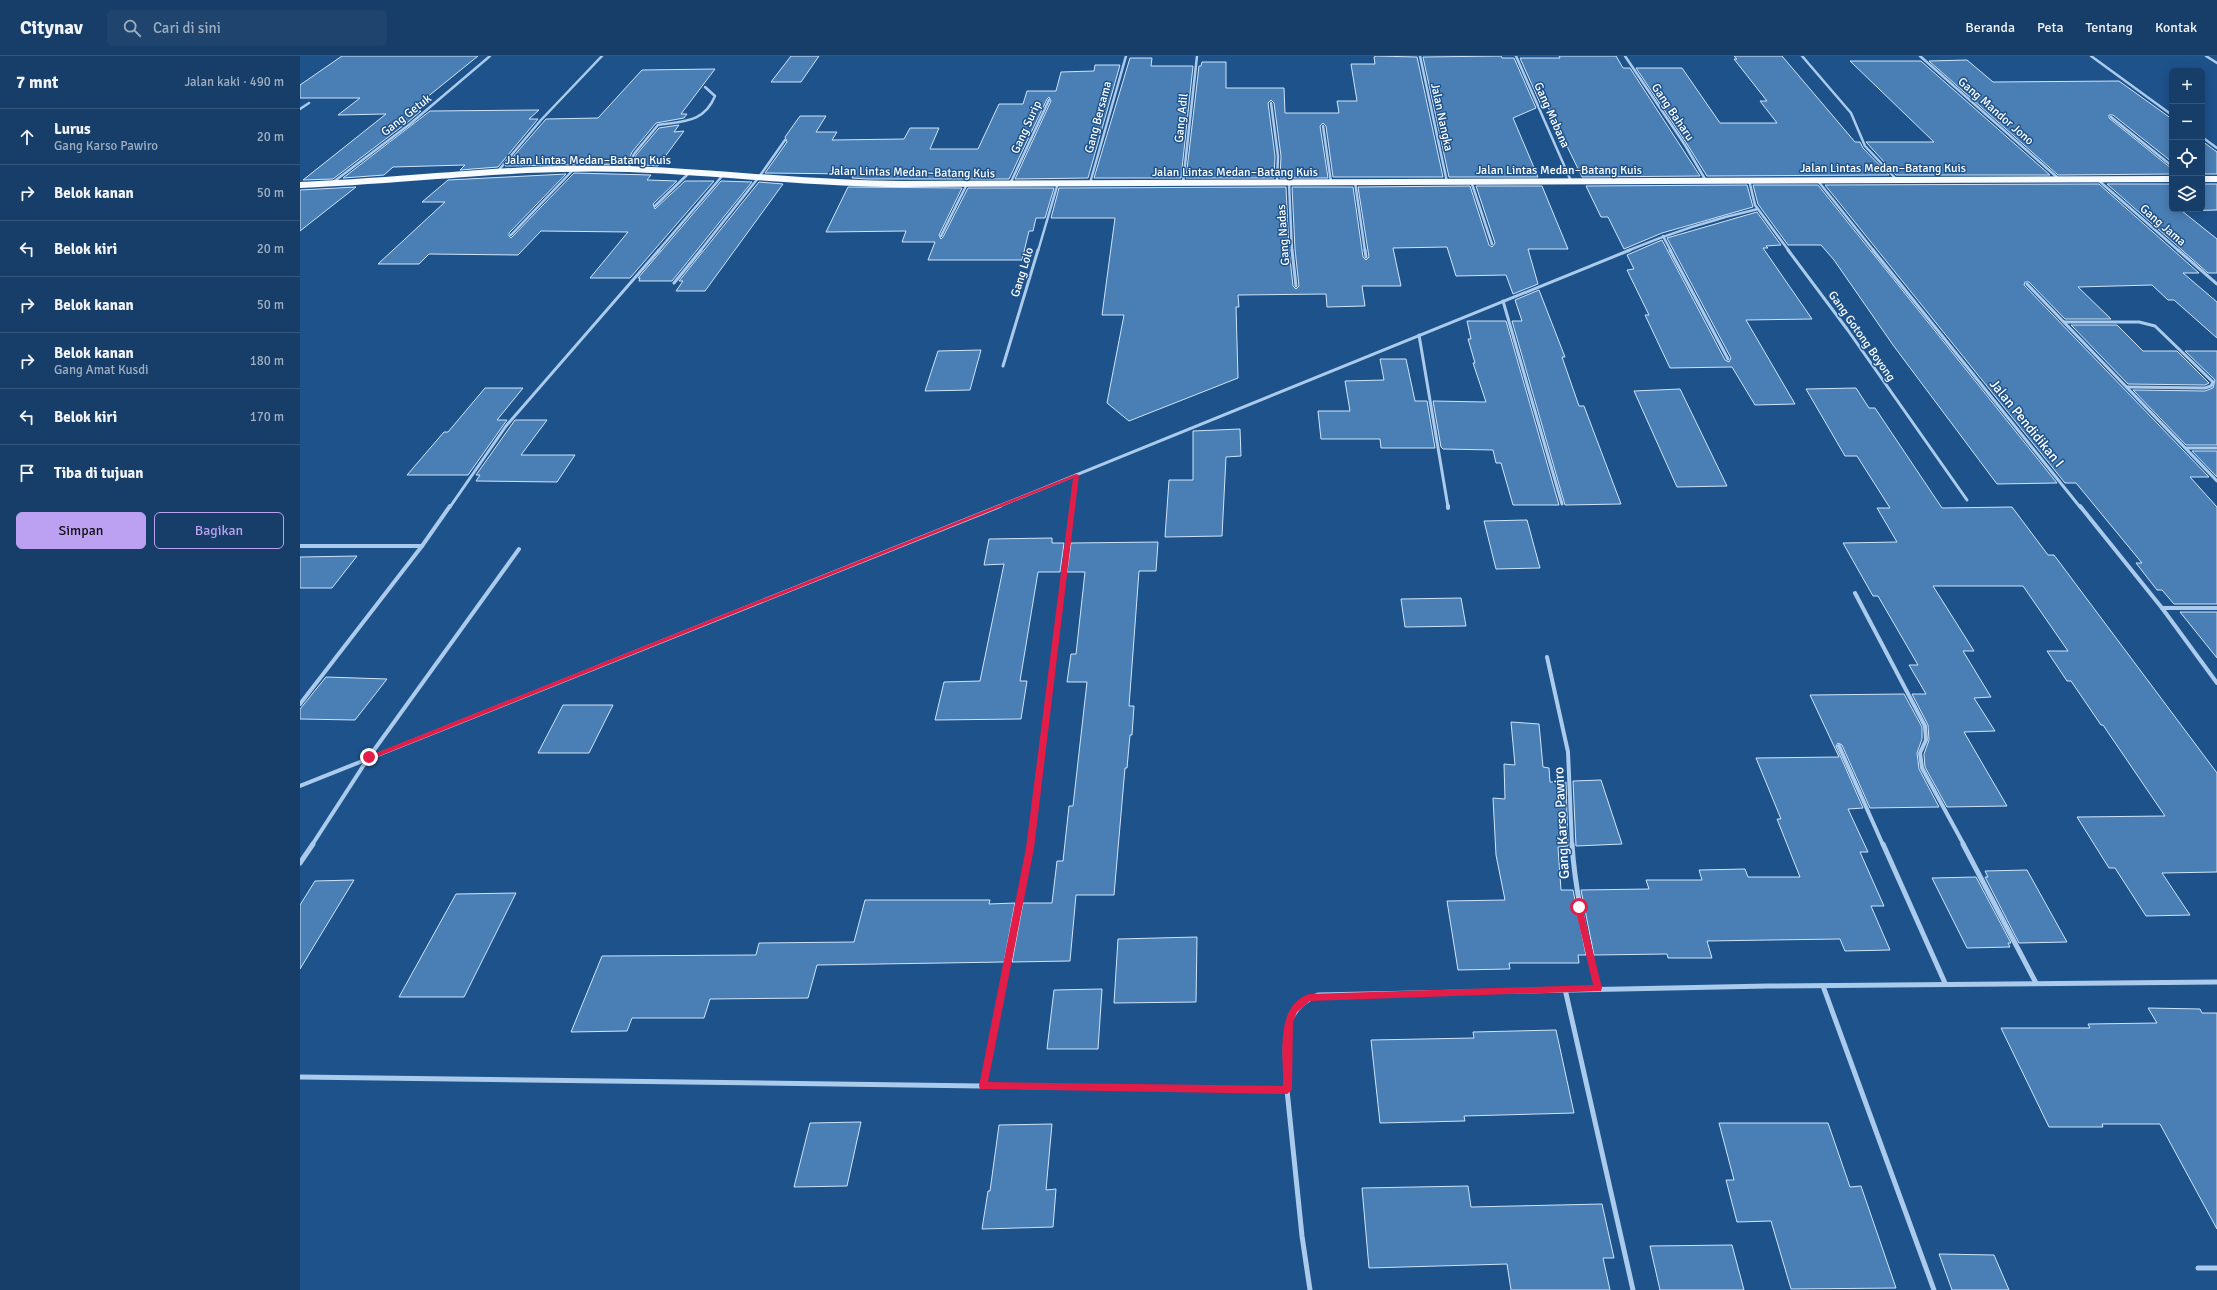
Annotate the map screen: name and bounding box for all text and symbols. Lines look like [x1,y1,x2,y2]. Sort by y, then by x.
search box [107,10,387,46]
text: Citynav [20,16,83,40]
icon: search [121,17,143,39]
text: Cari di sini [153,19,221,37]
text: Beranda [1965,19,2015,36]
text: Peta [2037,19,2064,36]
text: Tentang [2086,19,2133,36]
text: Kontak [2155,19,2197,36]
map controls [2169,68,2205,212]
button: + [2169,68,2205,104]
text: 7 mnt [16,72,58,93]
text: Jalan kaki · 490 m [185,74,284,90]
street label: Gang Mandor Jono [1955,74,2037,148]
street label: Gang Bersama [1082,79,1115,155]
street label: Gang Mabana [1530,80,1573,150]
street label: Gang Baharu [1648,81,1697,144]
street label: Jalan Nangka [1427,82,1456,153]
street label: Gang Getuk [378,91,434,140]
street label: Gang Adil [1171,92,1192,144]
street label: Gang Surip [1008,98,1045,156]
button: − [2169,104,2205,140]
text: Lurus [54,120,91,138]
icon: ahead [16,126,38,148]
text: 20 m [257,129,284,145]
text: Gang Karso Pawiro [54,138,158,154]
button: locate [2169,140,2205,176]
street label: Jalan Lintas Medan–Batang Kuis [505,153,671,168]
street label: Jalan Lintas Medan–Batang Kuis [1800,161,1966,176]
street label: Jalan Lintas Medan–Batang Kuis [1476,163,1642,178]
street label: Jalan Lintas Medan–Batang Kuis [829,164,995,181]
street label: Jalan Lintas Medan–Batang Kuis [1152,165,1318,180]
button: layers [2169,176,2205,212]
icon: right [16,182,38,204]
text: Belok kanan [54,184,134,202]
text: 50 m [257,185,284,201]
street label: Gang Jama [2137,201,2189,249]
street label: Gang Nadas [1274,204,1293,266]
icon: left [16,238,38,260]
text: Belok kiri [54,240,117,258]
text: 20 m [257,241,284,257]
street label: Gang Lolo [1008,245,1037,299]
street label: Gang Gotong Boyong [1825,288,1898,384]
icon: right [16,294,38,316]
text: Belok kanan [54,296,134,314]
text: 50 m [257,297,284,313]
text: Belok kanan [54,344,134,362]
icon: right [16,350,38,372]
text: 180 m [250,353,284,369]
text: Gang Amat Kusdi [54,362,149,378]
street label: Jalan Pendidikan I [1986,376,2067,471]
icon: left [16,406,38,428]
text: Belok kiri [54,408,117,426]
text: 170 m [250,409,284,425]
icon: arrive [16,462,38,484]
text: Tiba di tujuan [54,464,144,482]
button: Simpan [16,512,146,549]
button: Bagikan [154,512,284,549]
route end [360,748,378,766]
street label: Gang Karso Pawiro [1550,767,1573,879]
route start [1570,898,1588,916]

